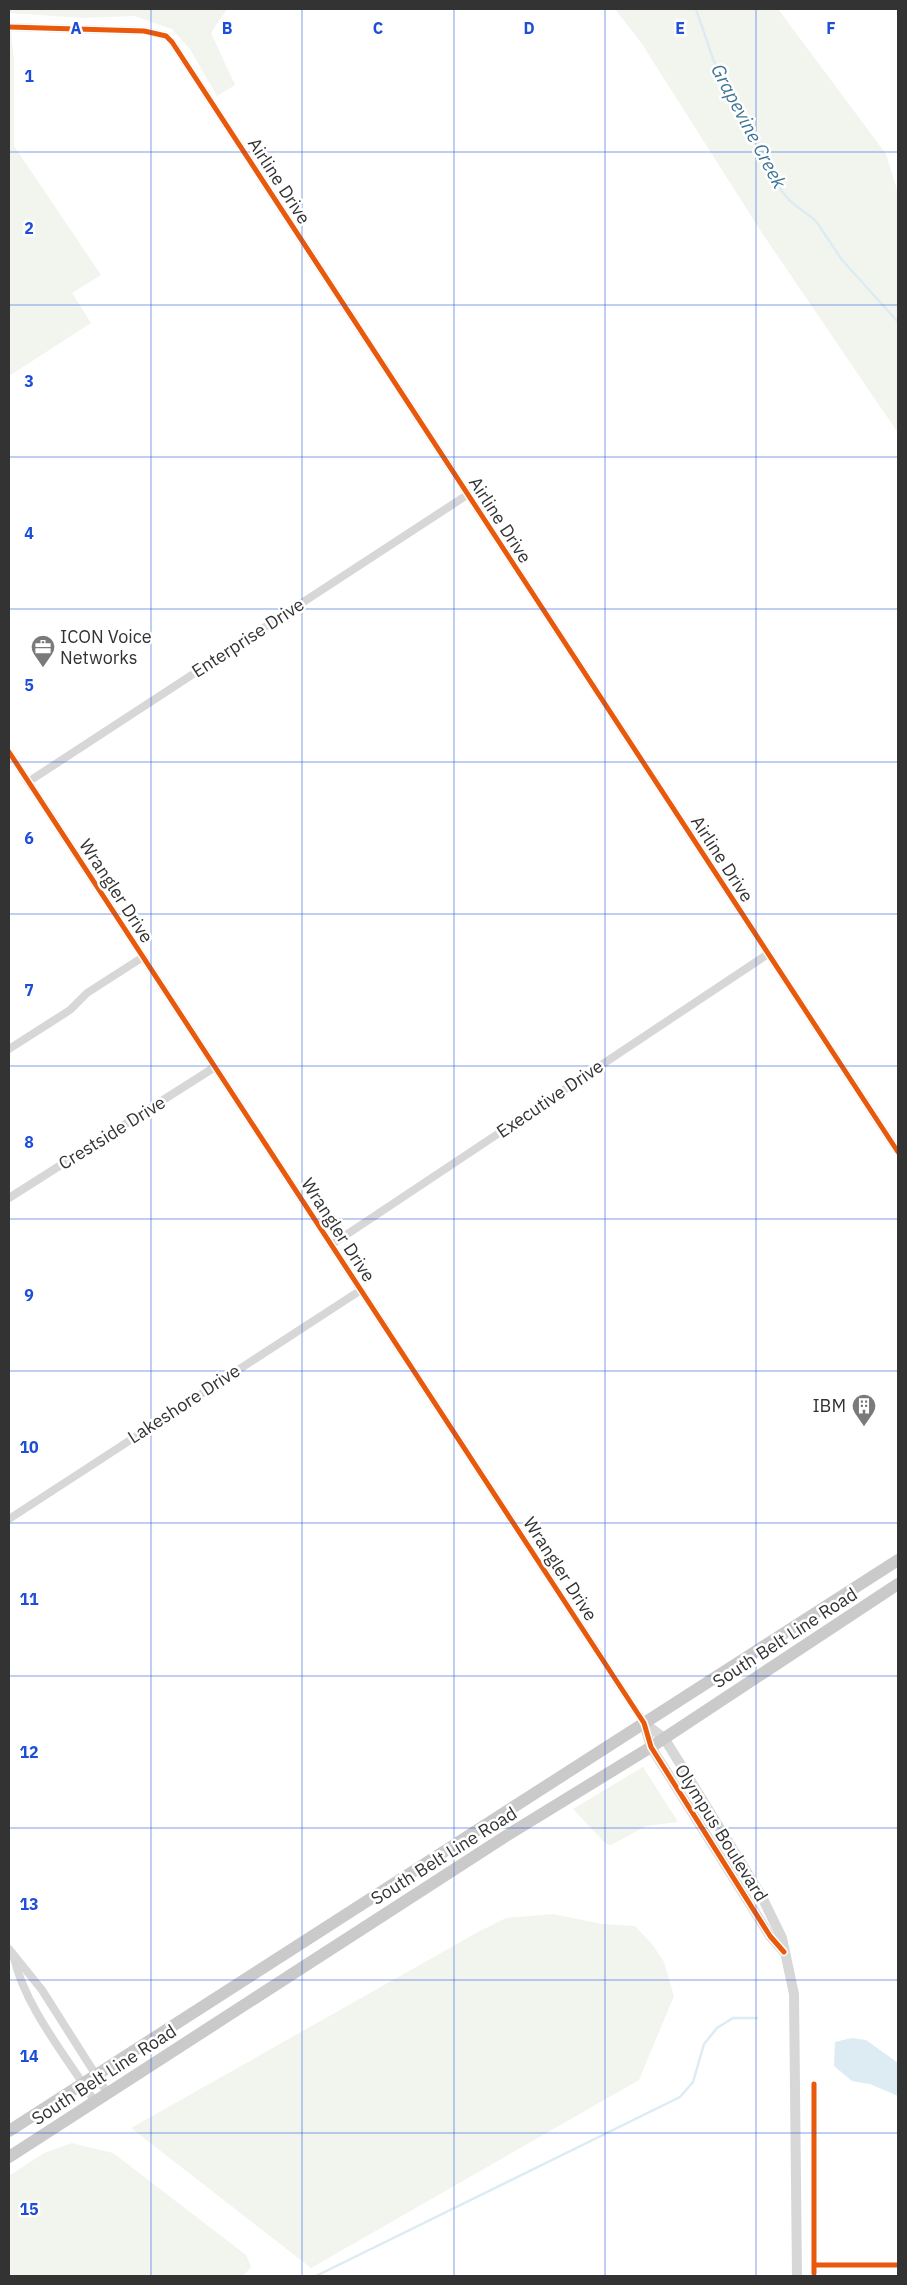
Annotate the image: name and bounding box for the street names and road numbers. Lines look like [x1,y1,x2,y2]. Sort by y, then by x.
street label: Airline Drive [243,133,316,228]
street label: Airline Drive [464,472,537,567]
street label: Enterprise Drive [187,593,308,683]
street label: Airline Drive [686,811,759,906]
street label: Wrangler Drive [74,834,159,947]
street label: Executive Drive [492,1054,608,1143]
street label: Crestside Drive [54,1090,170,1175]
street label: Wrangler Drive [296,1173,381,1286]
street label: Lakeshore Drive [123,1359,244,1448]
street label: Wrangler Drive [518,1512,603,1625]
street label: South Belt Line Road [708,1582,861,1693]
street label: Olympus Boulevard [670,1760,773,1906]
street label: South Belt Line Road [366,1801,521,1910]
street label: South Belt Line Road [27,2019,180,2130]

